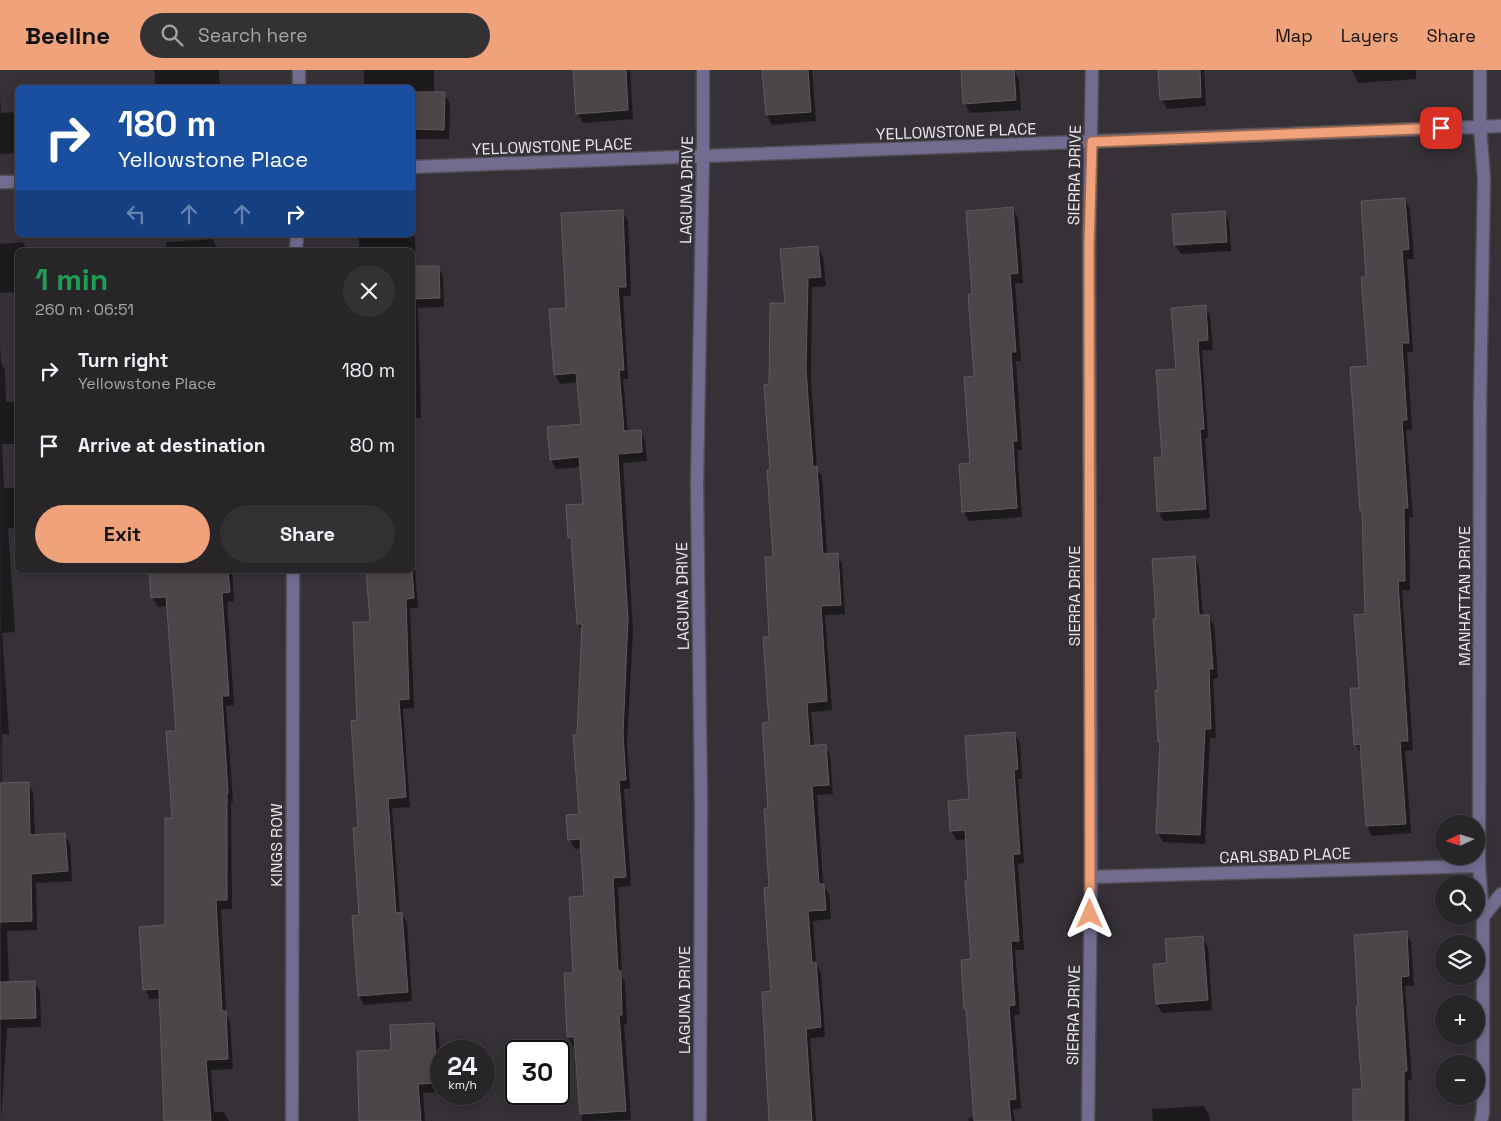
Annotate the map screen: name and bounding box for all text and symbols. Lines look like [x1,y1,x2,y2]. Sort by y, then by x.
search box [140,13,490,58]
text: Beeline [25,20,110,51]
icon: search [158,21,186,49]
text: Search here [198,23,308,48]
text: Map [1275,24,1313,47]
text: Layers [1341,24,1398,47]
text: Share [1426,24,1476,47]
text: 180 m [118,102,216,146]
icon: right [35,105,100,170]
pin [1420,107,1462,149]
icon: arrive [1427,114,1455,142]
street label: YELLOWSTONE PLACE [875,118,1037,145]
street label: SIERRA DRIVE [1063,125,1086,225]
street label: YELLOWSTONE PLACE [471,133,633,160]
street label: LAGUNA DRIVE [675,136,698,244]
text: Yellowstone Place [118,145,308,173]
icon: left [122,200,150,228]
icon: ahead [175,200,203,228]
icon: ahead [228,200,256,228]
icon: right [281,200,309,228]
text: 1 min [35,260,108,299]
button: close [343,265,395,317]
text: 260 m · 06:51 [35,299,134,320]
text: Turn right [78,348,168,373]
icon: right [35,357,63,385]
text: 180 m [342,358,395,383]
text: Yellowstone Place [78,373,216,394]
icon: arrive [35,432,63,460]
text: Arrive at destination [78,433,266,458]
text: 80 m [350,433,395,458]
button: Exit [35,505,210,563]
button: Share [220,505,395,563]
street label: MANHATTAN DRIVE [1454,526,1475,666]
street label: LAGUNA DRIVE [671,542,694,650]
street label: SIERRA DRIVE [1064,546,1085,646]
street label: KINGS ROW [266,803,287,887]
north arrow [1435,815,1485,865]
map controls [1435,815,1485,1105]
street label: CARLSBAD PLACE [1219,843,1351,868]
button: search [1435,875,1485,925]
position arrow [1063,887,1115,939]
button: layers [1435,935,1485,985]
street label: LAGUNA DRIVE [674,946,695,1054]
street label: SIERRA DRIVE [1062,965,1085,1065]
button: + [1435,995,1485,1045]
speed limit sign: 30 [505,1040,570,1105]
text: 24 [447,1050,478,1082]
button: − [1435,1055,1485,1105]
text: km/h [448,1077,477,1093]

